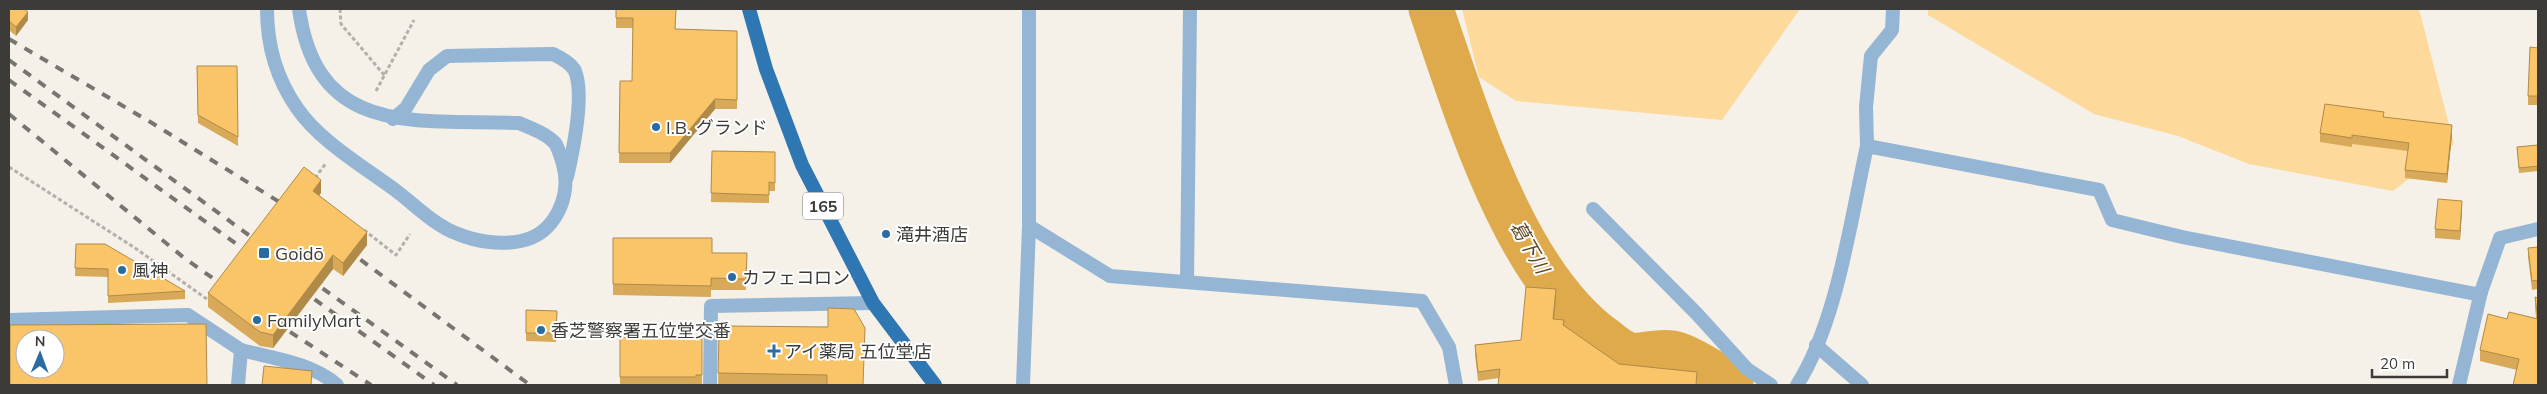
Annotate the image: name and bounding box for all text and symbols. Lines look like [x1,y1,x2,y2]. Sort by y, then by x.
place label: I.B. グランド [666,116,768,139]
marker: I.B. グランド [650,121,662,133]
road number: 165 [803,192,843,220]
water label: 葛下川 [1505,216,1556,279]
place label: 滝井酒店 [896,223,968,246]
marker: 滝井酒店 [880,228,892,240]
place label: Goidō [275,242,324,265]
marker: Goidō [257,246,271,260]
place label: 風神 [132,259,168,282]
marker: 風神 [116,264,128,276]
place label: カフェコロン [742,266,850,289]
marker: カフェコロン [726,271,738,283]
place label: FamilyMart [267,309,361,332]
marker: FamilyMart [251,314,263,326]
place label: 香芝警察署五位堂交番 [551,319,731,342]
marker: 香芝警察署五位堂交番 [535,324,547,336]
north arrow [15,329,65,379]
text: N [35,332,46,350]
place label: アイ薬局 五位堂店 [784,340,932,363]
marker: アイ薬局 五位堂店 [768,345,780,357]
scale bar [2372,346,2447,378]
text: 20 m [2380,354,2415,373]

